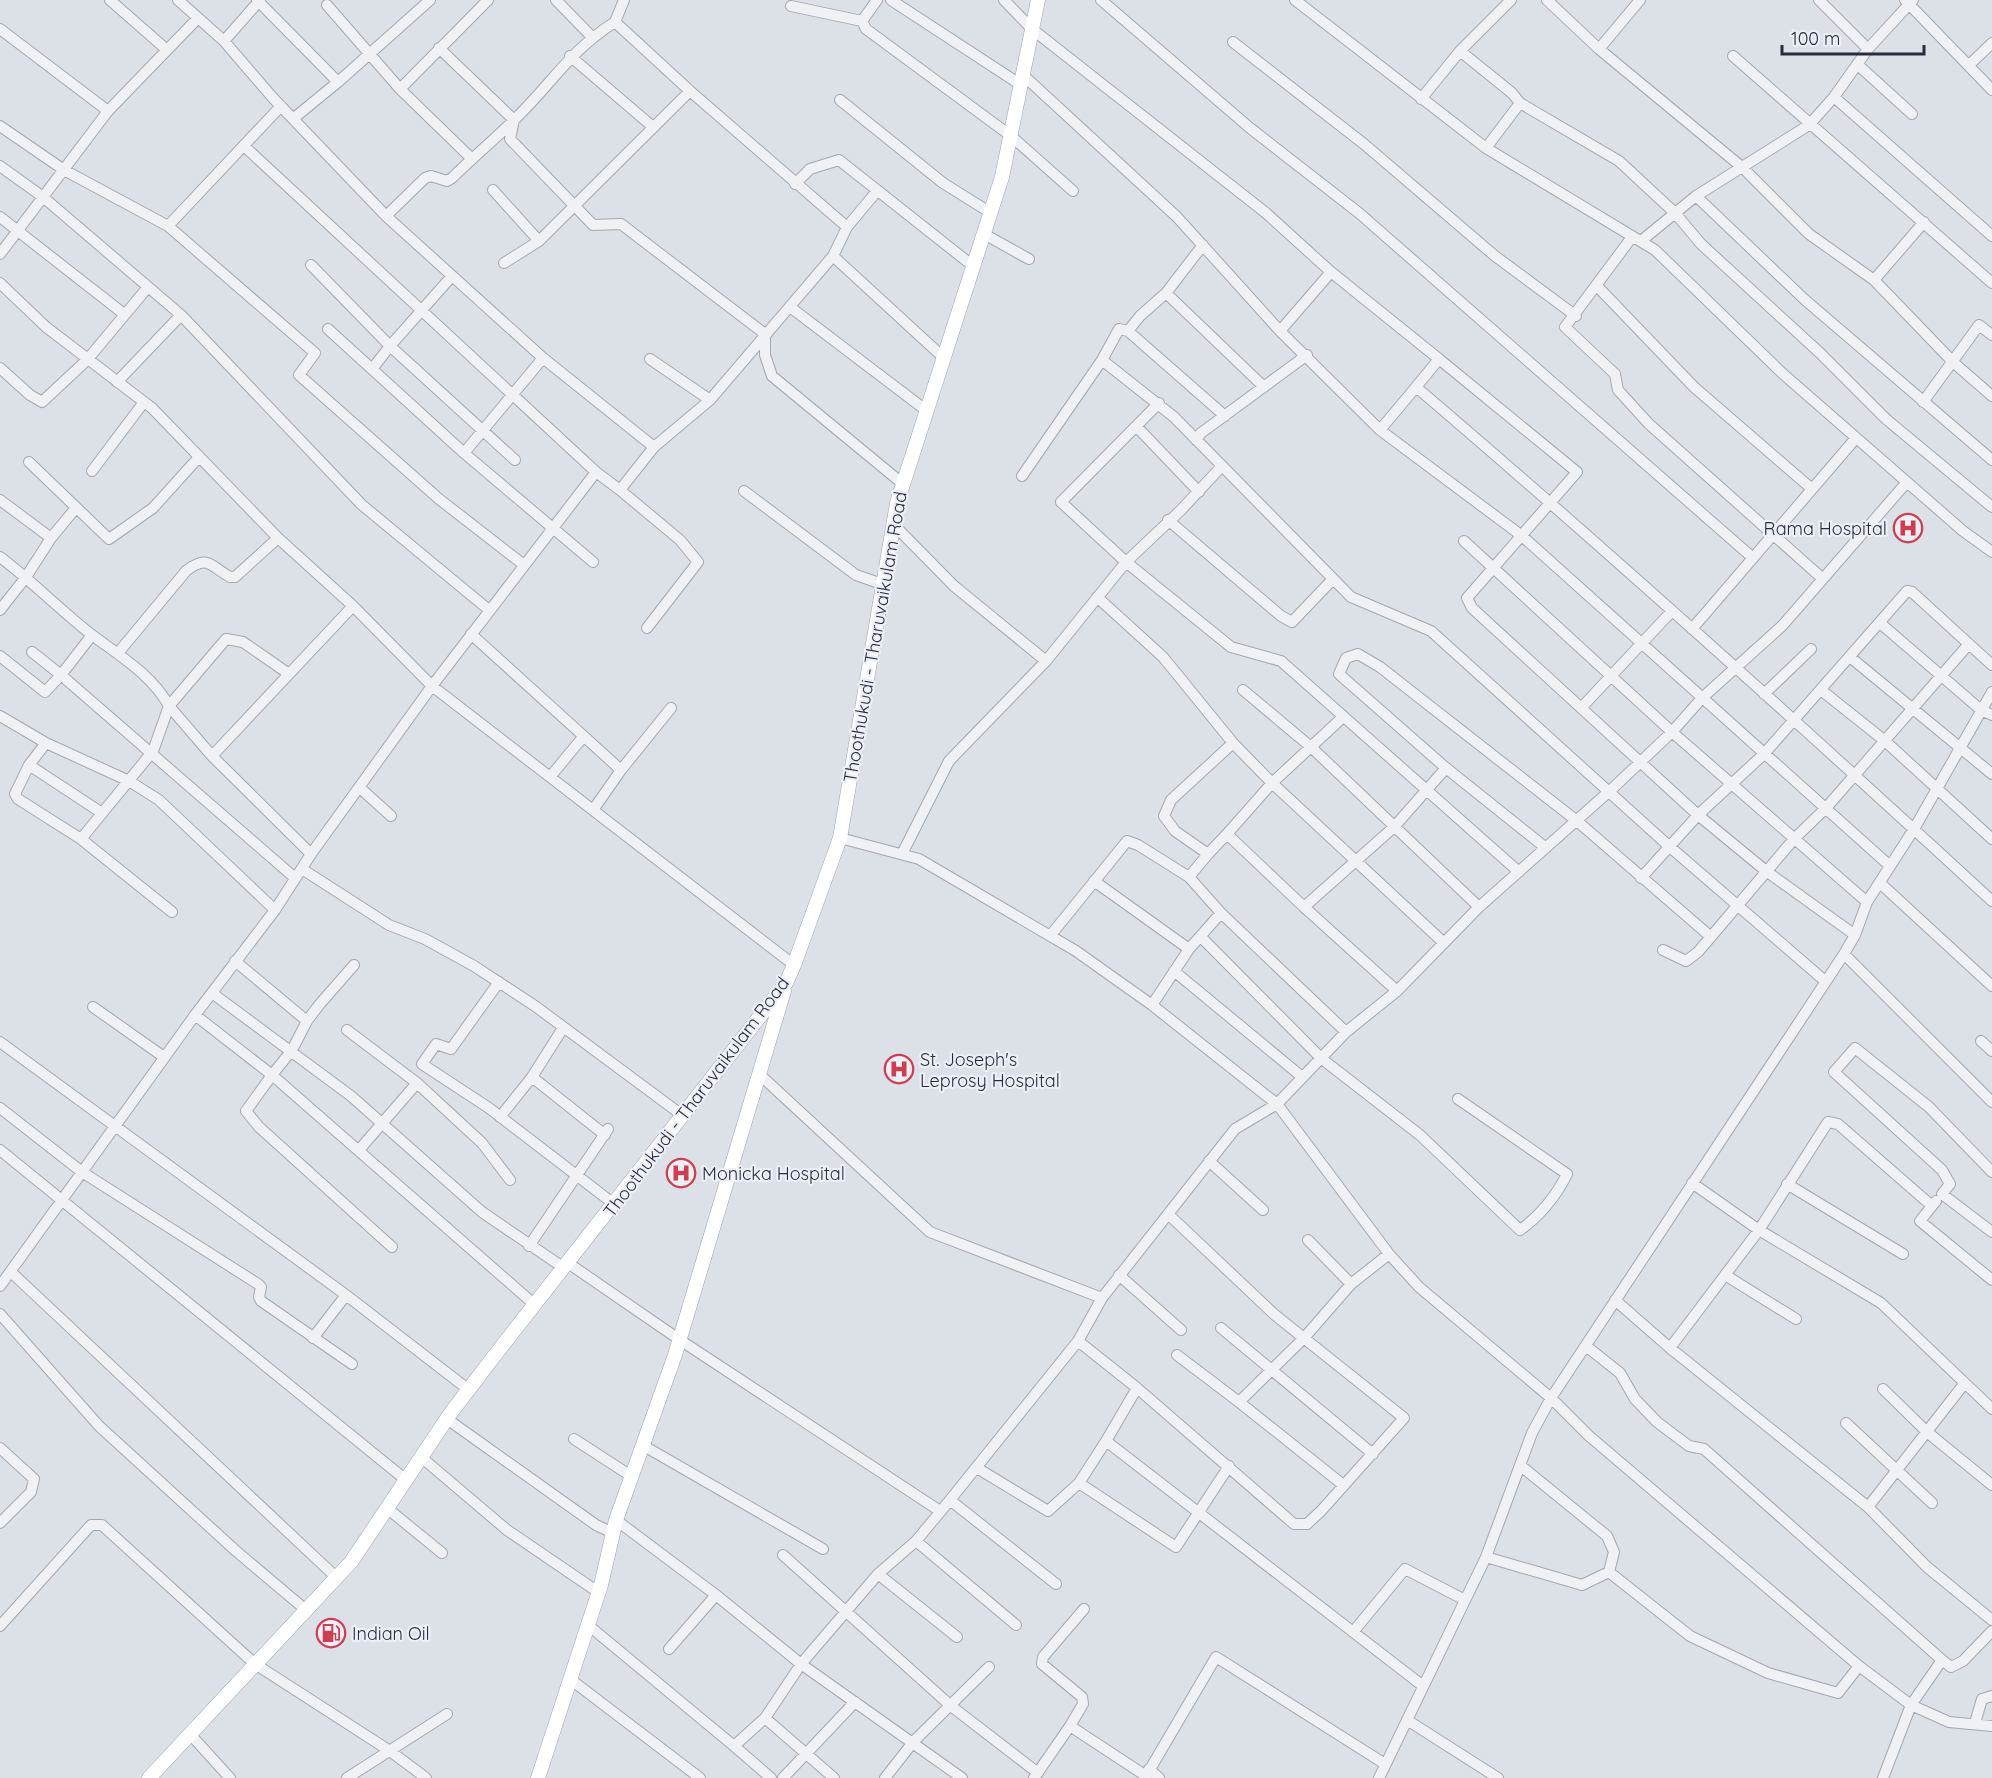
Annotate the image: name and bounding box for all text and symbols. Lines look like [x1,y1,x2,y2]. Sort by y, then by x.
scale bar [1782,18,1924,56]
text: 100 m [1791,27,1840,50]
street label: Thoothukudi - Tharuvaikulam Road [838,490,912,784]
hospital icon: Rama Hospital [1892,512,1924,544]
place label: Rama Hospital [1764,517,1887,540]
street label: Thoothukudi - Tharuvaikulam Road [598,972,794,1222]
place label: St. Joseph's Leprosy Hospital [920,1048,1060,1092]
hospital icon: St. Joseph's Leprosy Hospital [883,1053,915,1085]
hospital icon: Monicka Hospital [665,1157,697,1189]
place label: Monicka Hospital [702,1162,845,1185]
fuel station icon: Indian Oil [315,1617,347,1649]
place label: Indian Oil [352,1622,430,1645]

